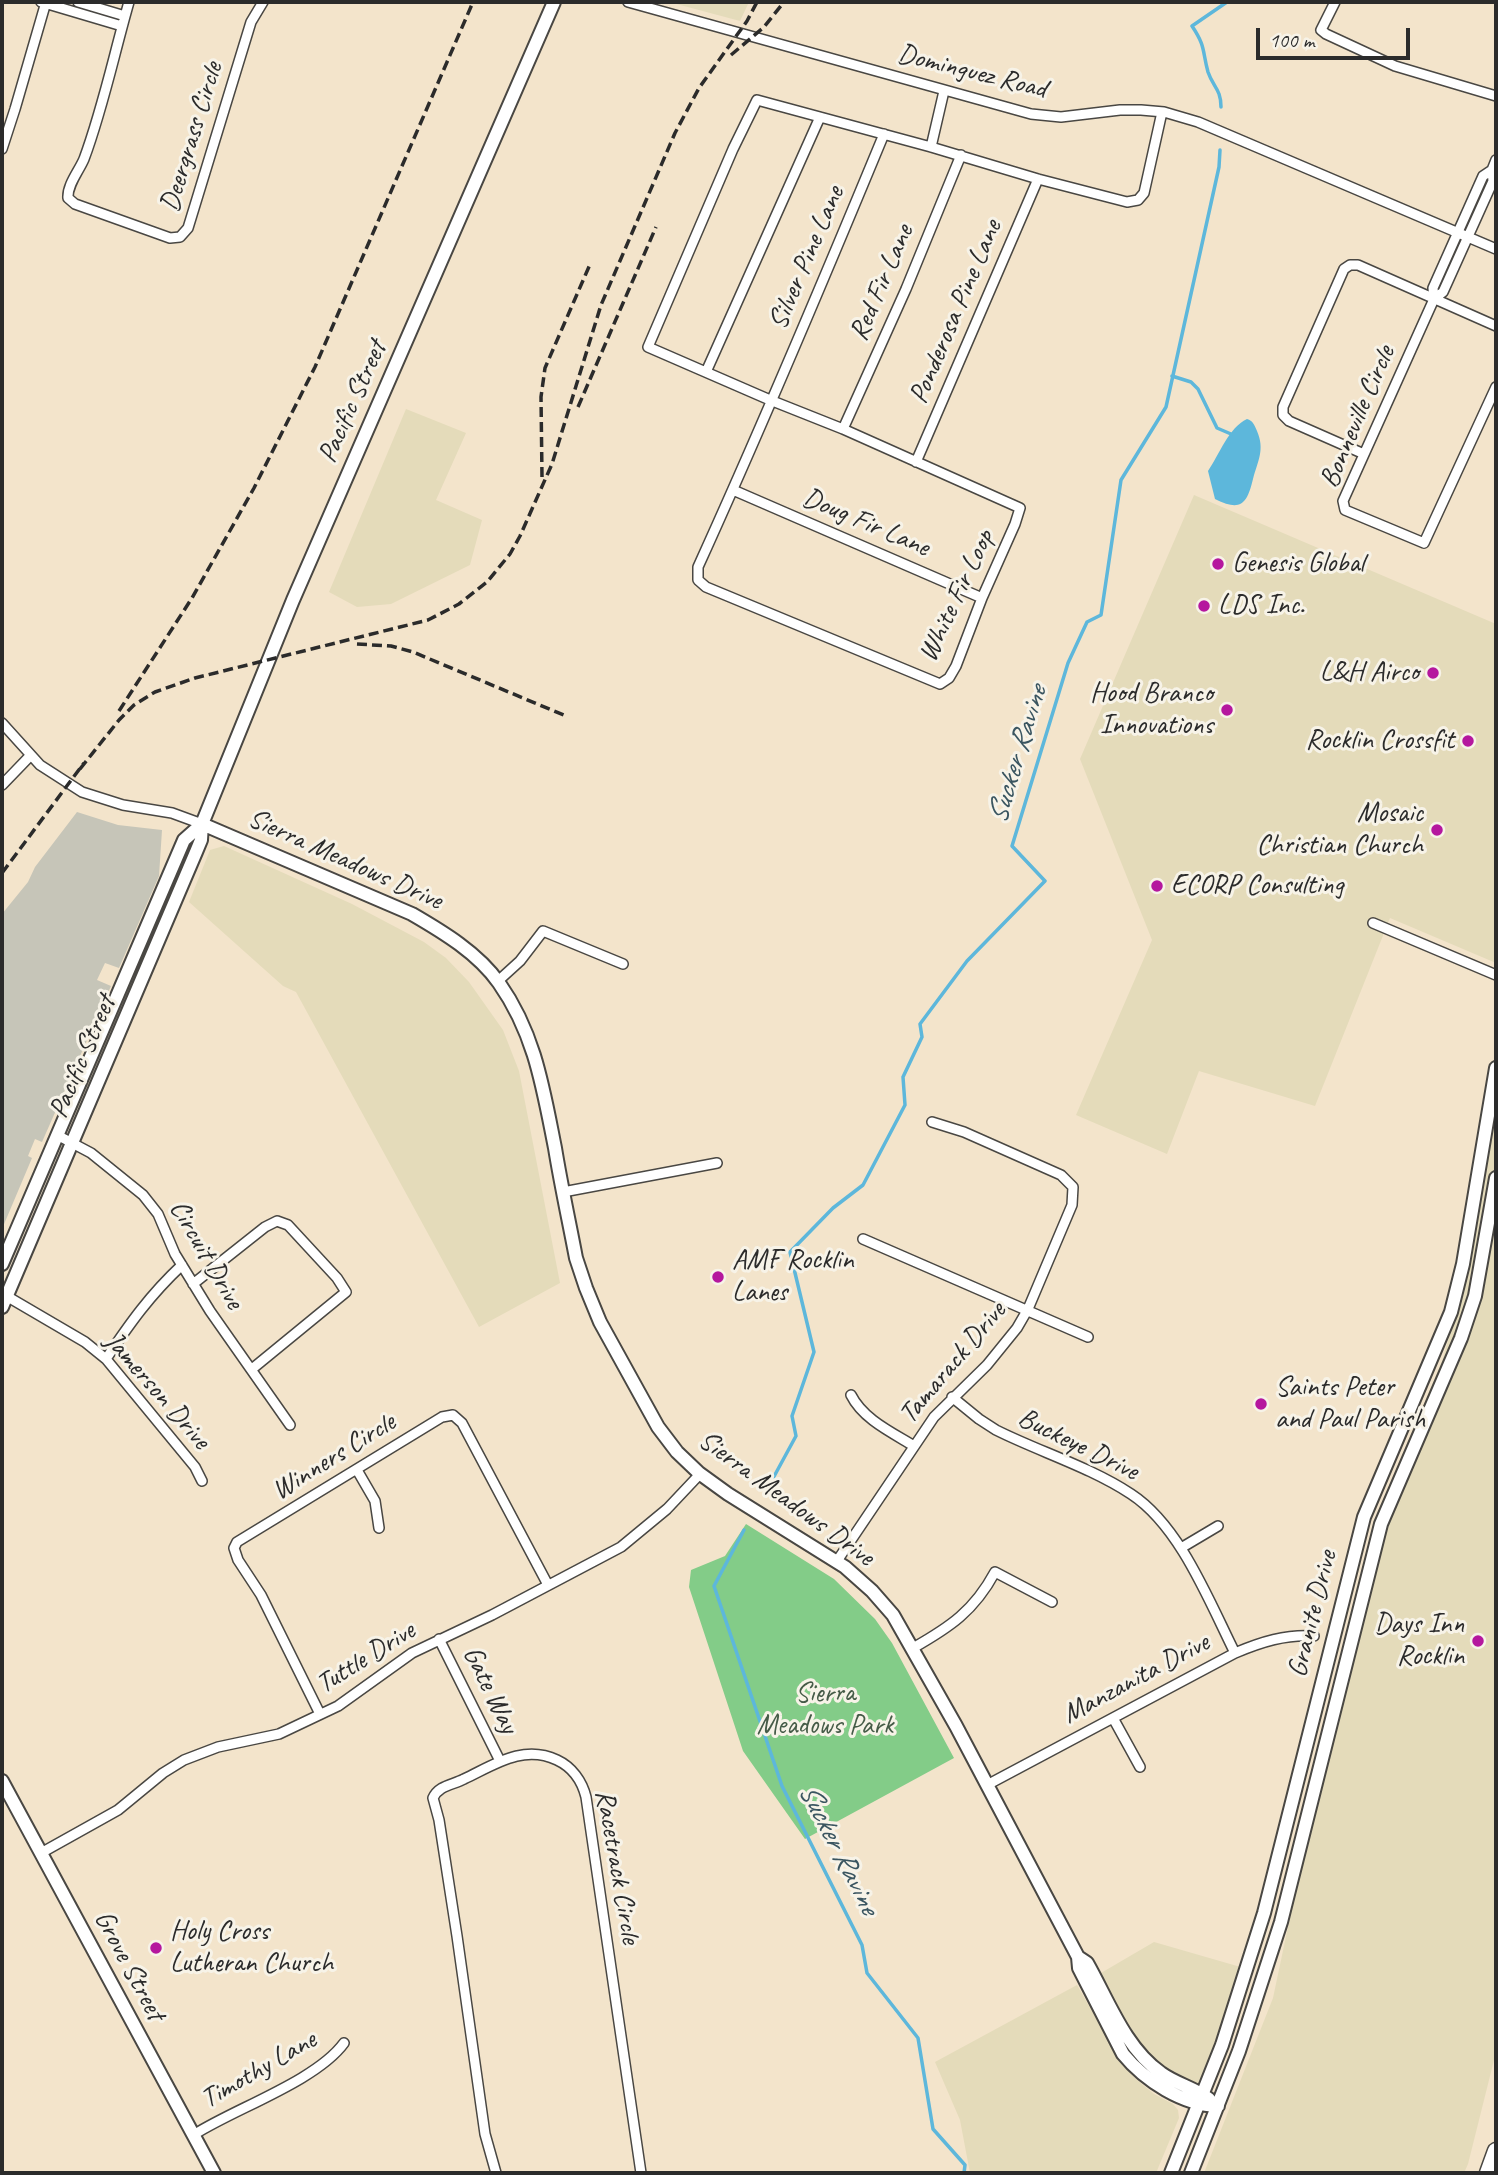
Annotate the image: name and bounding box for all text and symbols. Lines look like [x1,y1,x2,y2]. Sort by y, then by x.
scale bar [1260,14,1414,58]
text: 100 m [1269,27,1314,53]
street label: Dominguez Road [894,37,1050,107]
street label: Deergrass Circle [153,58,231,216]
street label: Silver Pine Lane [762,181,852,335]
street label: Ponderosa Pine Lane [902,215,1010,409]
street label: Red Fir Lane [843,220,921,346]
street label: Pacific Street [311,336,395,468]
street label: Bonneville Circle [1313,341,1403,493]
street label: Doug Fir Lane [798,481,934,565]
street label: White Fir Loop [912,525,1002,667]
place label: Genesis Global [1232,547,1364,581]
marker: Genesis Global [1210,556,1226,572]
place label: LDS Inc. [1218,589,1305,623]
marker: LDS Inc. [1196,598,1212,614]
place label: L&H Airco [1320,656,1419,690]
marker: L&H Airco [1425,665,1441,681]
place label: Hood Branco Innovations [1090,677,1213,743]
water label: Sucker Ravine [980,682,1056,828]
marker: Hood Branco Innovations [1219,702,1235,718]
place label: Rocklin Crossfit [1305,724,1454,758]
marker: Rocklin Crossfit [1460,733,1476,749]
place label: Mosaic Christian Church [1256,797,1423,863]
street label: Sierra Meadows Drive [243,802,447,918]
marker: Mosaic Christian Church [1429,822,1445,838]
place label: ECORP Consulting [1171,869,1343,903]
marker: ECORP Consulting [1149,878,1165,894]
street label: Pacific Street [42,991,124,1123]
street label: Circuit Drive [161,1195,251,1315]
place label: AMF Rocklin Lanes [732,1244,854,1310]
marker: AMF Rocklin Lanes [710,1269,726,1285]
street label: Tamarack Drive [892,1295,1014,1431]
street label: Jamerson Drive [97,1325,217,1457]
place label: Saints Peter and Paul Parish [1275,1371,1425,1437]
marker: Saints Peter and Paul Parish [1253,1396,1269,1412]
street label: Buckeye Drive [1012,1401,1144,1489]
street label: Winners Circle [266,1406,402,1508]
street label: Sierra Meadows Drive [691,1424,881,1574]
street label: Granite Drive [1281,1547,1345,1681]
place label: Days Inn Rocklin [1374,1608,1464,1674]
street label: Tuttle Drive [310,1615,422,1701]
street label: Manzanita Drive [1057,1626,1215,1732]
marker: Days Inn Rocklin [1470,1633,1486,1649]
street label: Gate Way [455,1641,525,1739]
park label: Sierra Meadows Park [757,1677,893,1743]
water label: Sucker Ravine [790,1778,886,1920]
street label: Racetrack Circle [587,1787,647,1947]
street label: Grove Street [86,1905,172,2027]
place label: Holy Cross Lutheran Church [170,1915,333,1981]
marker: Holy Cross Lutheran Church [148,1940,164,1956]
street label: Timothy Lane [195,2024,323,2116]

